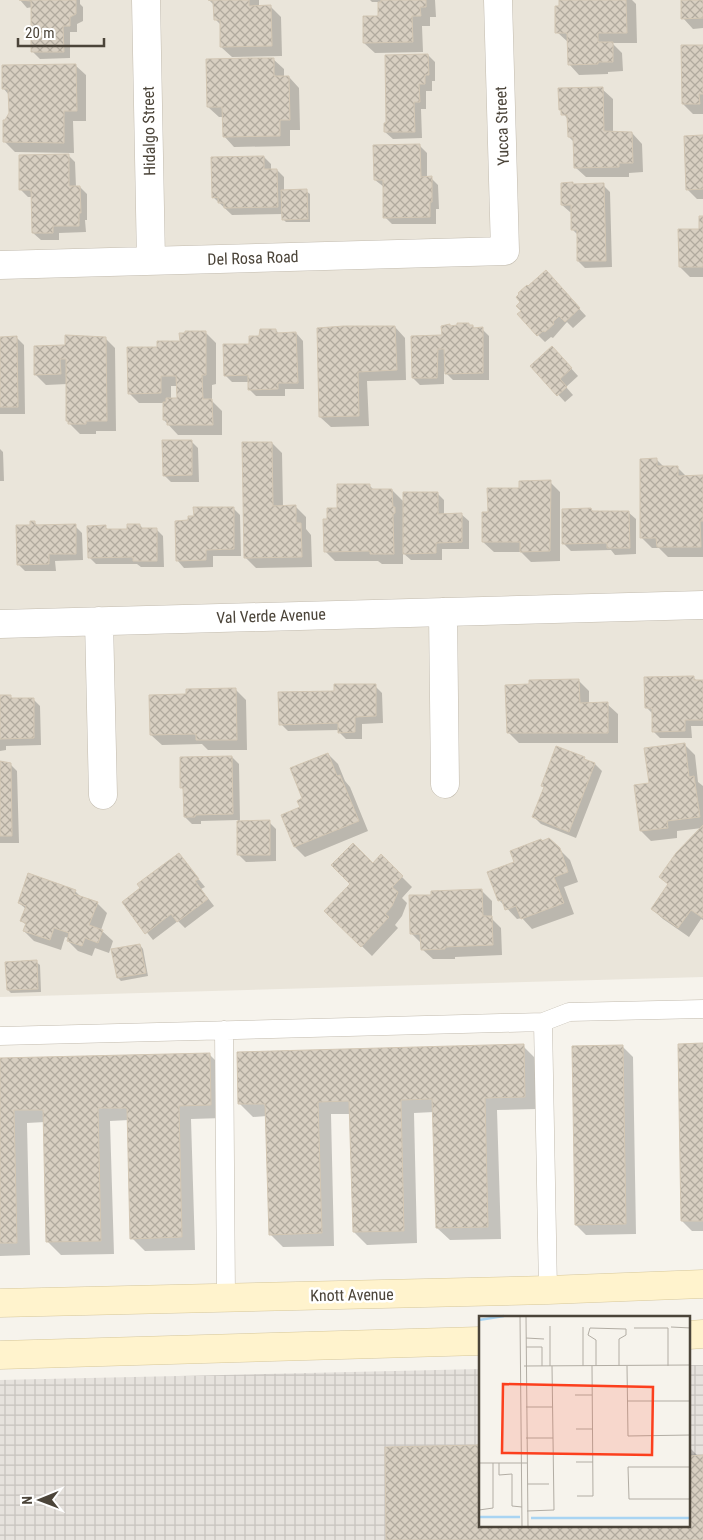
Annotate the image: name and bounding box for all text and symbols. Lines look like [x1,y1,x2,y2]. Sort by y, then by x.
scale bar [18,15,104,47]
text: 20 m [25,24,55,42]
street label: Hidalgo Street [139,86,159,176]
street label: Yucca Street [491,86,513,166]
street label: Del Rosa Road [207,247,299,269]
street label: Val Verde Avenue [216,605,326,627]
street label: Knott Avenue [310,1285,394,1305]
inset map [479,1316,690,1528]
north arrow [15,1475,65,1525]
text: N [19,1496,35,1505]

